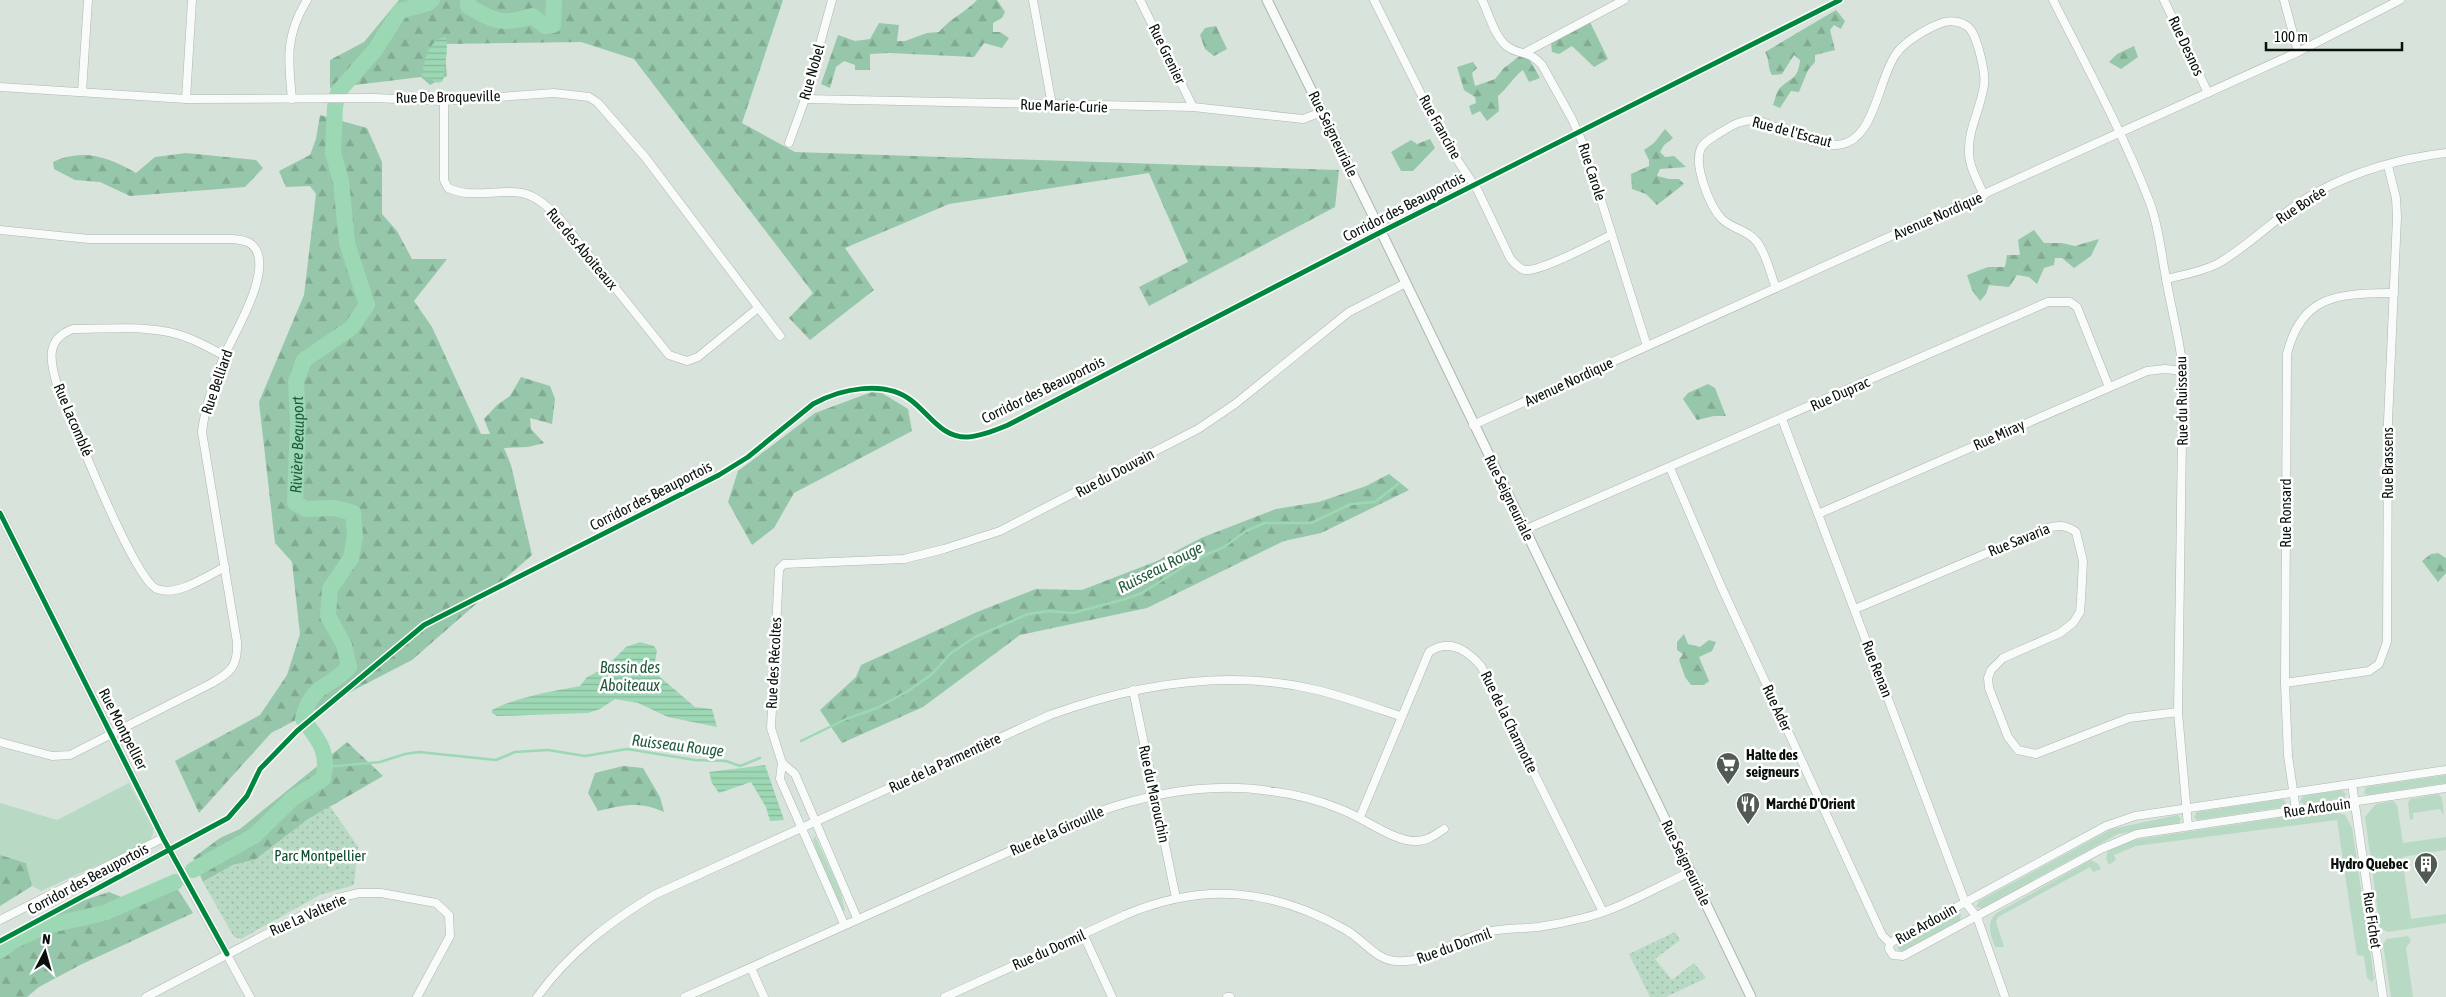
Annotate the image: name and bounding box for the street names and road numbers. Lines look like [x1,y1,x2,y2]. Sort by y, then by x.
street label: Rue Desnos [2165,13,2208,78]
street label: Rue Grenier [1146,21,1190,87]
street label: Rue Nobel [795,42,828,102]
street label: Rue De Broqueville [395,87,501,106]
street label: Rue Seigneuriale [1305,88,1362,180]
street label: Rue Francine [1416,92,1465,162]
street label: Rue Marie-Curie [1020,95,1108,116]
street label: Rue de l'Escaut [1750,113,1834,150]
street label: Rue Carole [1575,141,1610,203]
street label: Corridor des Beauportois [1340,168,1468,245]
street label: Rue Borée [2273,182,2329,227]
street label: Avenue Nordique [1891,188,1985,243]
street label: Rue des Aboiteaux [543,204,621,293]
street label: Rue Belliard [198,347,236,416]
street label: Corridor des Beauportois [979,352,1107,427]
street label: Avenue Nordique [1522,354,1616,409]
street label: Rue du Ruisseau [2172,356,2191,446]
street label: Rue Duprac [1808,373,1872,414]
street label: Rue Lacomblé [50,381,97,459]
street label: Rue Miray [1970,416,2027,453]
street label: Rue Brassens [2379,427,2396,499]
street label: Rue du Douvain [1073,445,1157,500]
street label: Rue Seigneuriale [1481,452,1538,544]
street label: Corridor des Beauportois [587,457,715,534]
street label: Rue Ronsard [2277,478,2294,548]
street label: Rue Savaria [1986,520,2052,560]
street label: Rue des Récoltes [763,617,784,709]
street label: Rue Renan [1859,638,1896,700]
street label: Rue de la Charmotte [1477,668,1542,776]
street label: Rue Ader [1759,682,1796,734]
street label: Rue Montpellier [96,685,151,773]
street label: Rue de la Parmentière [886,729,1004,796]
street label: Rue du Marouchin [1136,744,1173,844]
street label: Rue Ardouin [2282,794,2352,821]
street label: Rue de la Girouille [1007,802,1106,859]
street label: Rue Seigneuriale [1658,817,1715,909]
street label: Corridor des Beauportois [24,839,151,918]
street label: Rue La Valterie [267,890,349,939]
street label: Rue Fichet [2360,890,2385,949]
street label: Rue Ardouin [1892,900,1959,947]
street label: Rue du Dormil [1414,924,1493,967]
street label: Rue du Dormil [1010,926,1088,973]

